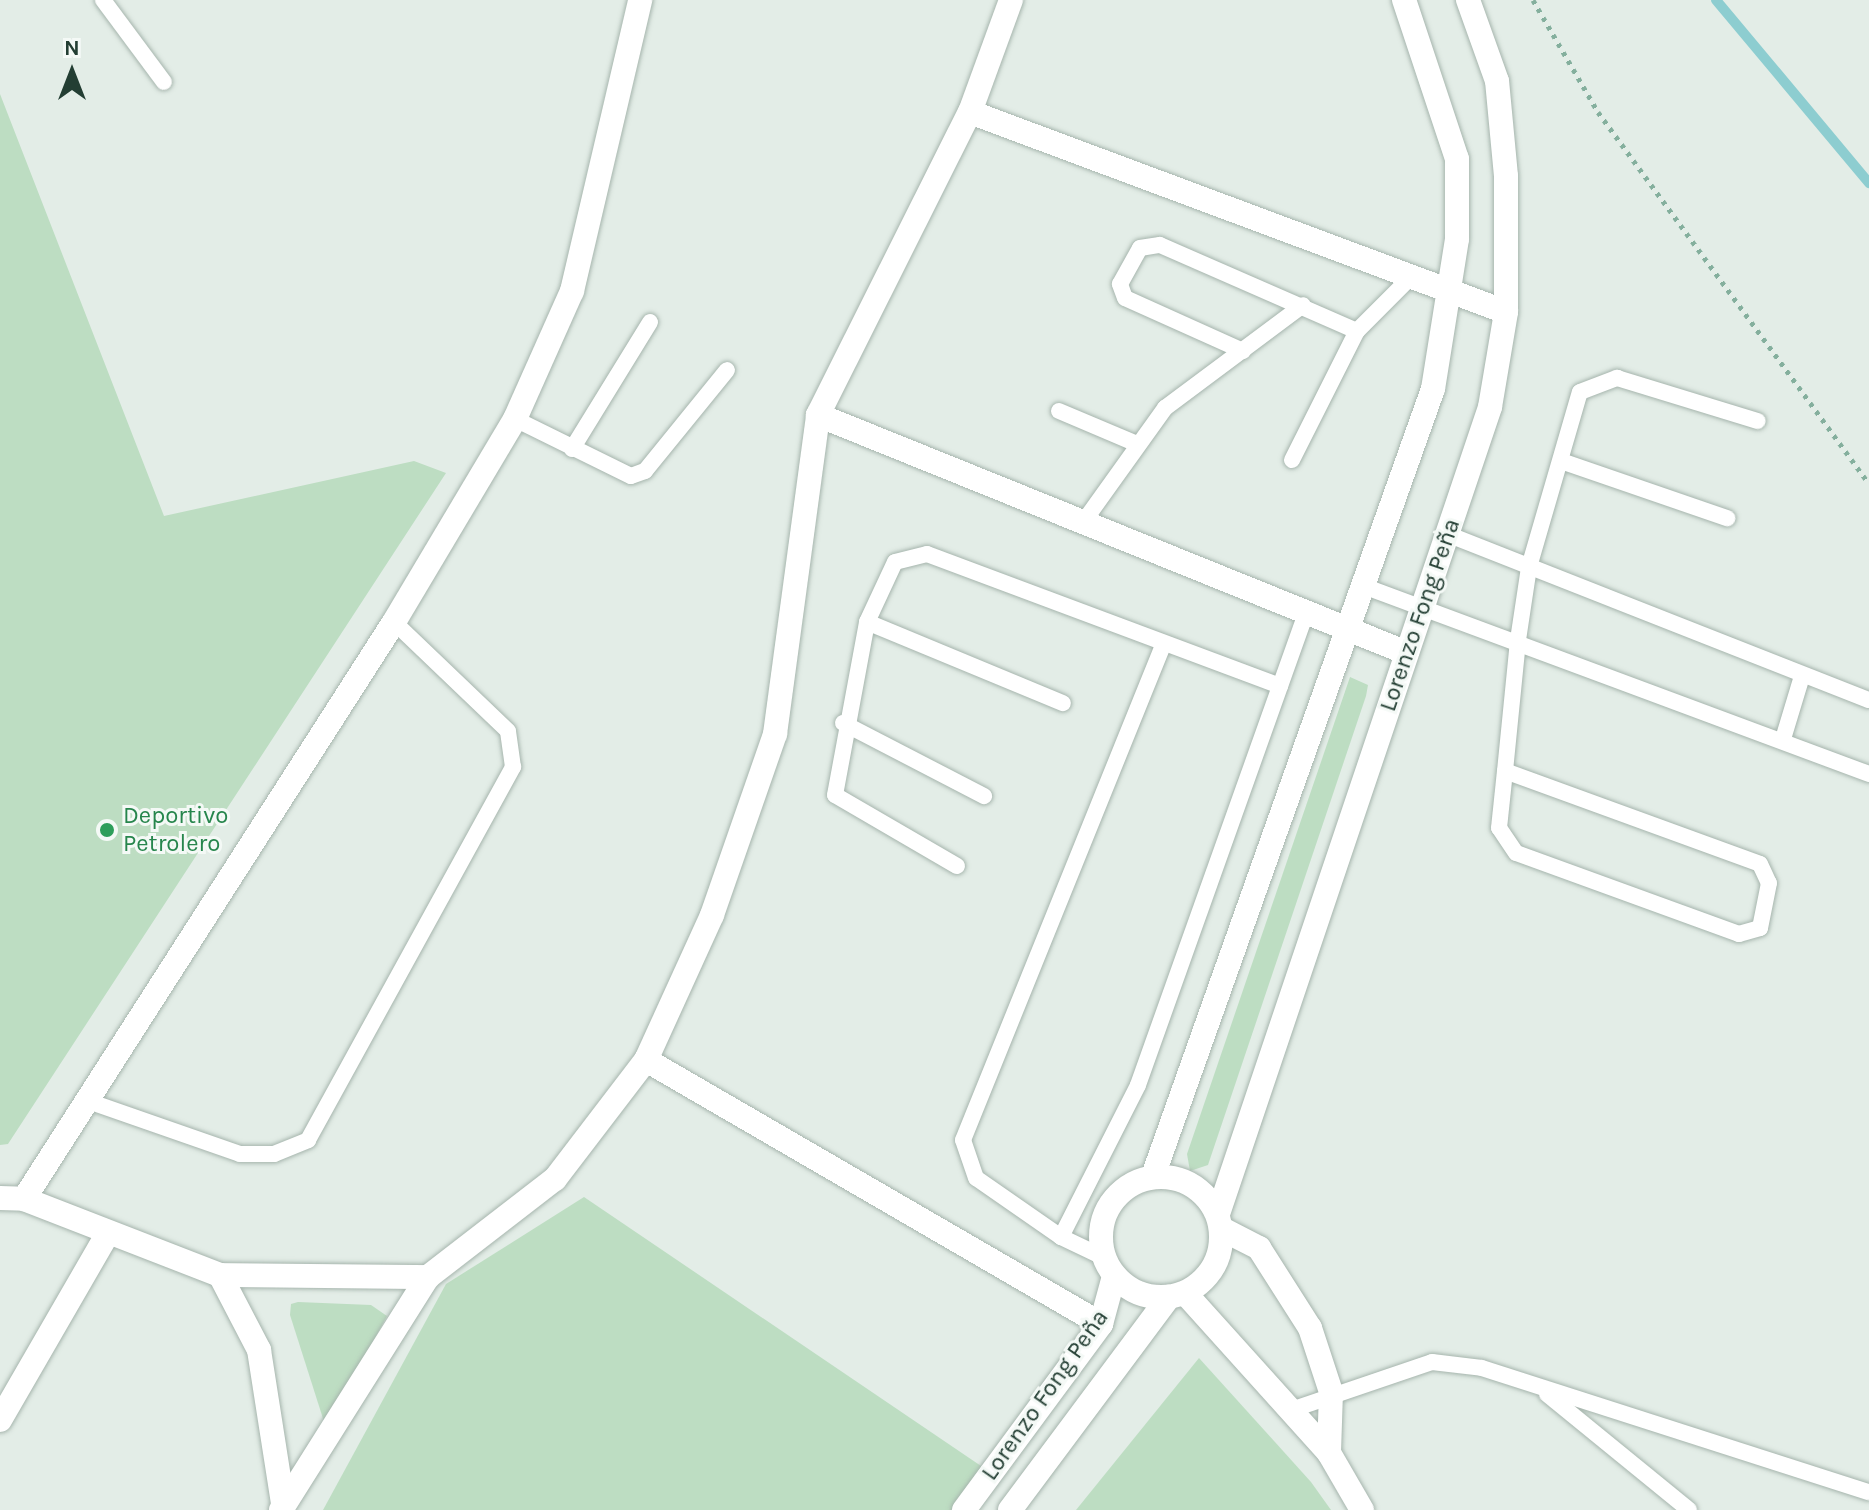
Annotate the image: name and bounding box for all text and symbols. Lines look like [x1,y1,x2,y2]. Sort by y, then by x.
north arrow [32,32,112,112]
text: N [64,35,80,61]
street label: Lorenzo Fong Peña [1373,515,1467,715]
place label: Deportivo Petrolero [123,802,228,858]
marker: Deportivo Petrolero [98,821,116,839]
street label: Lorenzo Fong Peña [975,1304,1115,1486]

